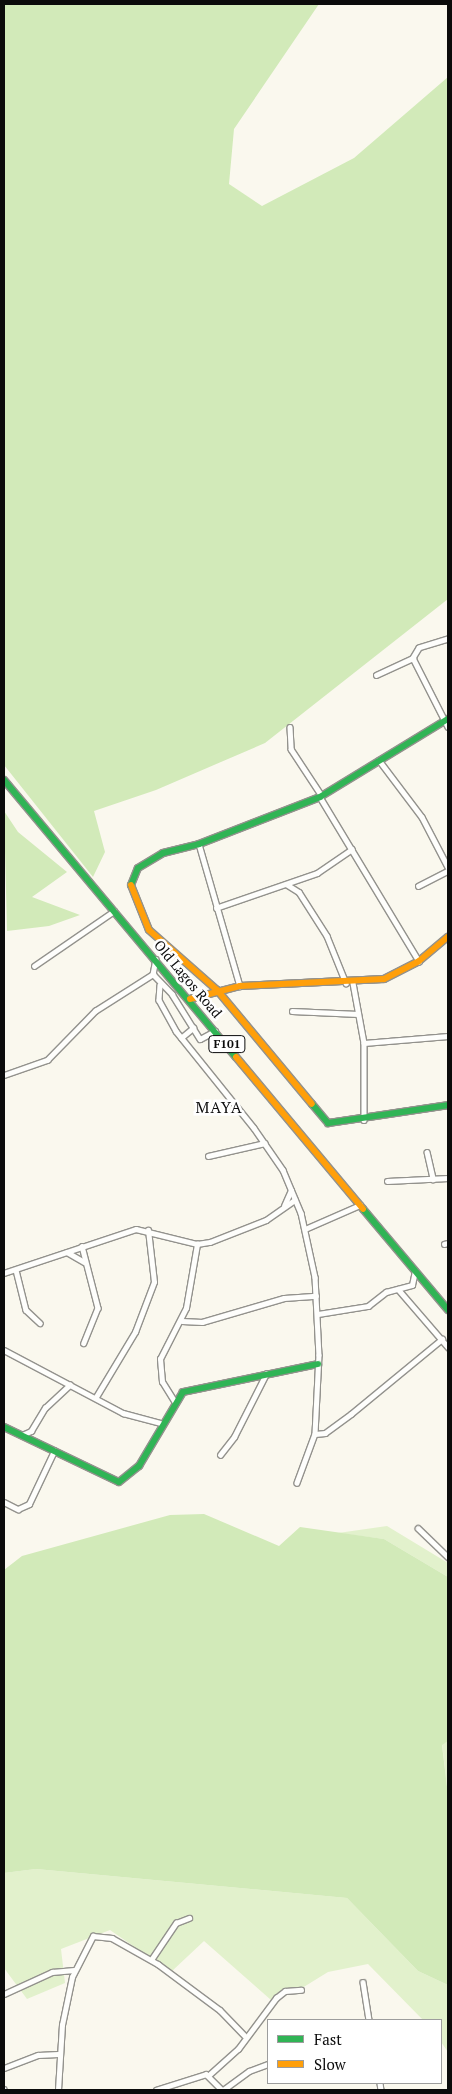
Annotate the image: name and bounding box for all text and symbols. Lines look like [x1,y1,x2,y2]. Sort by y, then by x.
street label: Old Lagos Road [151,937,225,1021]
road number: F101 [208,1034,246,1054]
district label: MAYA [195,1097,243,1117]
legend [267,2019,442,2084]
text: Fast [314,2029,342,2049]
text: Slow [314,2054,346,2074]

